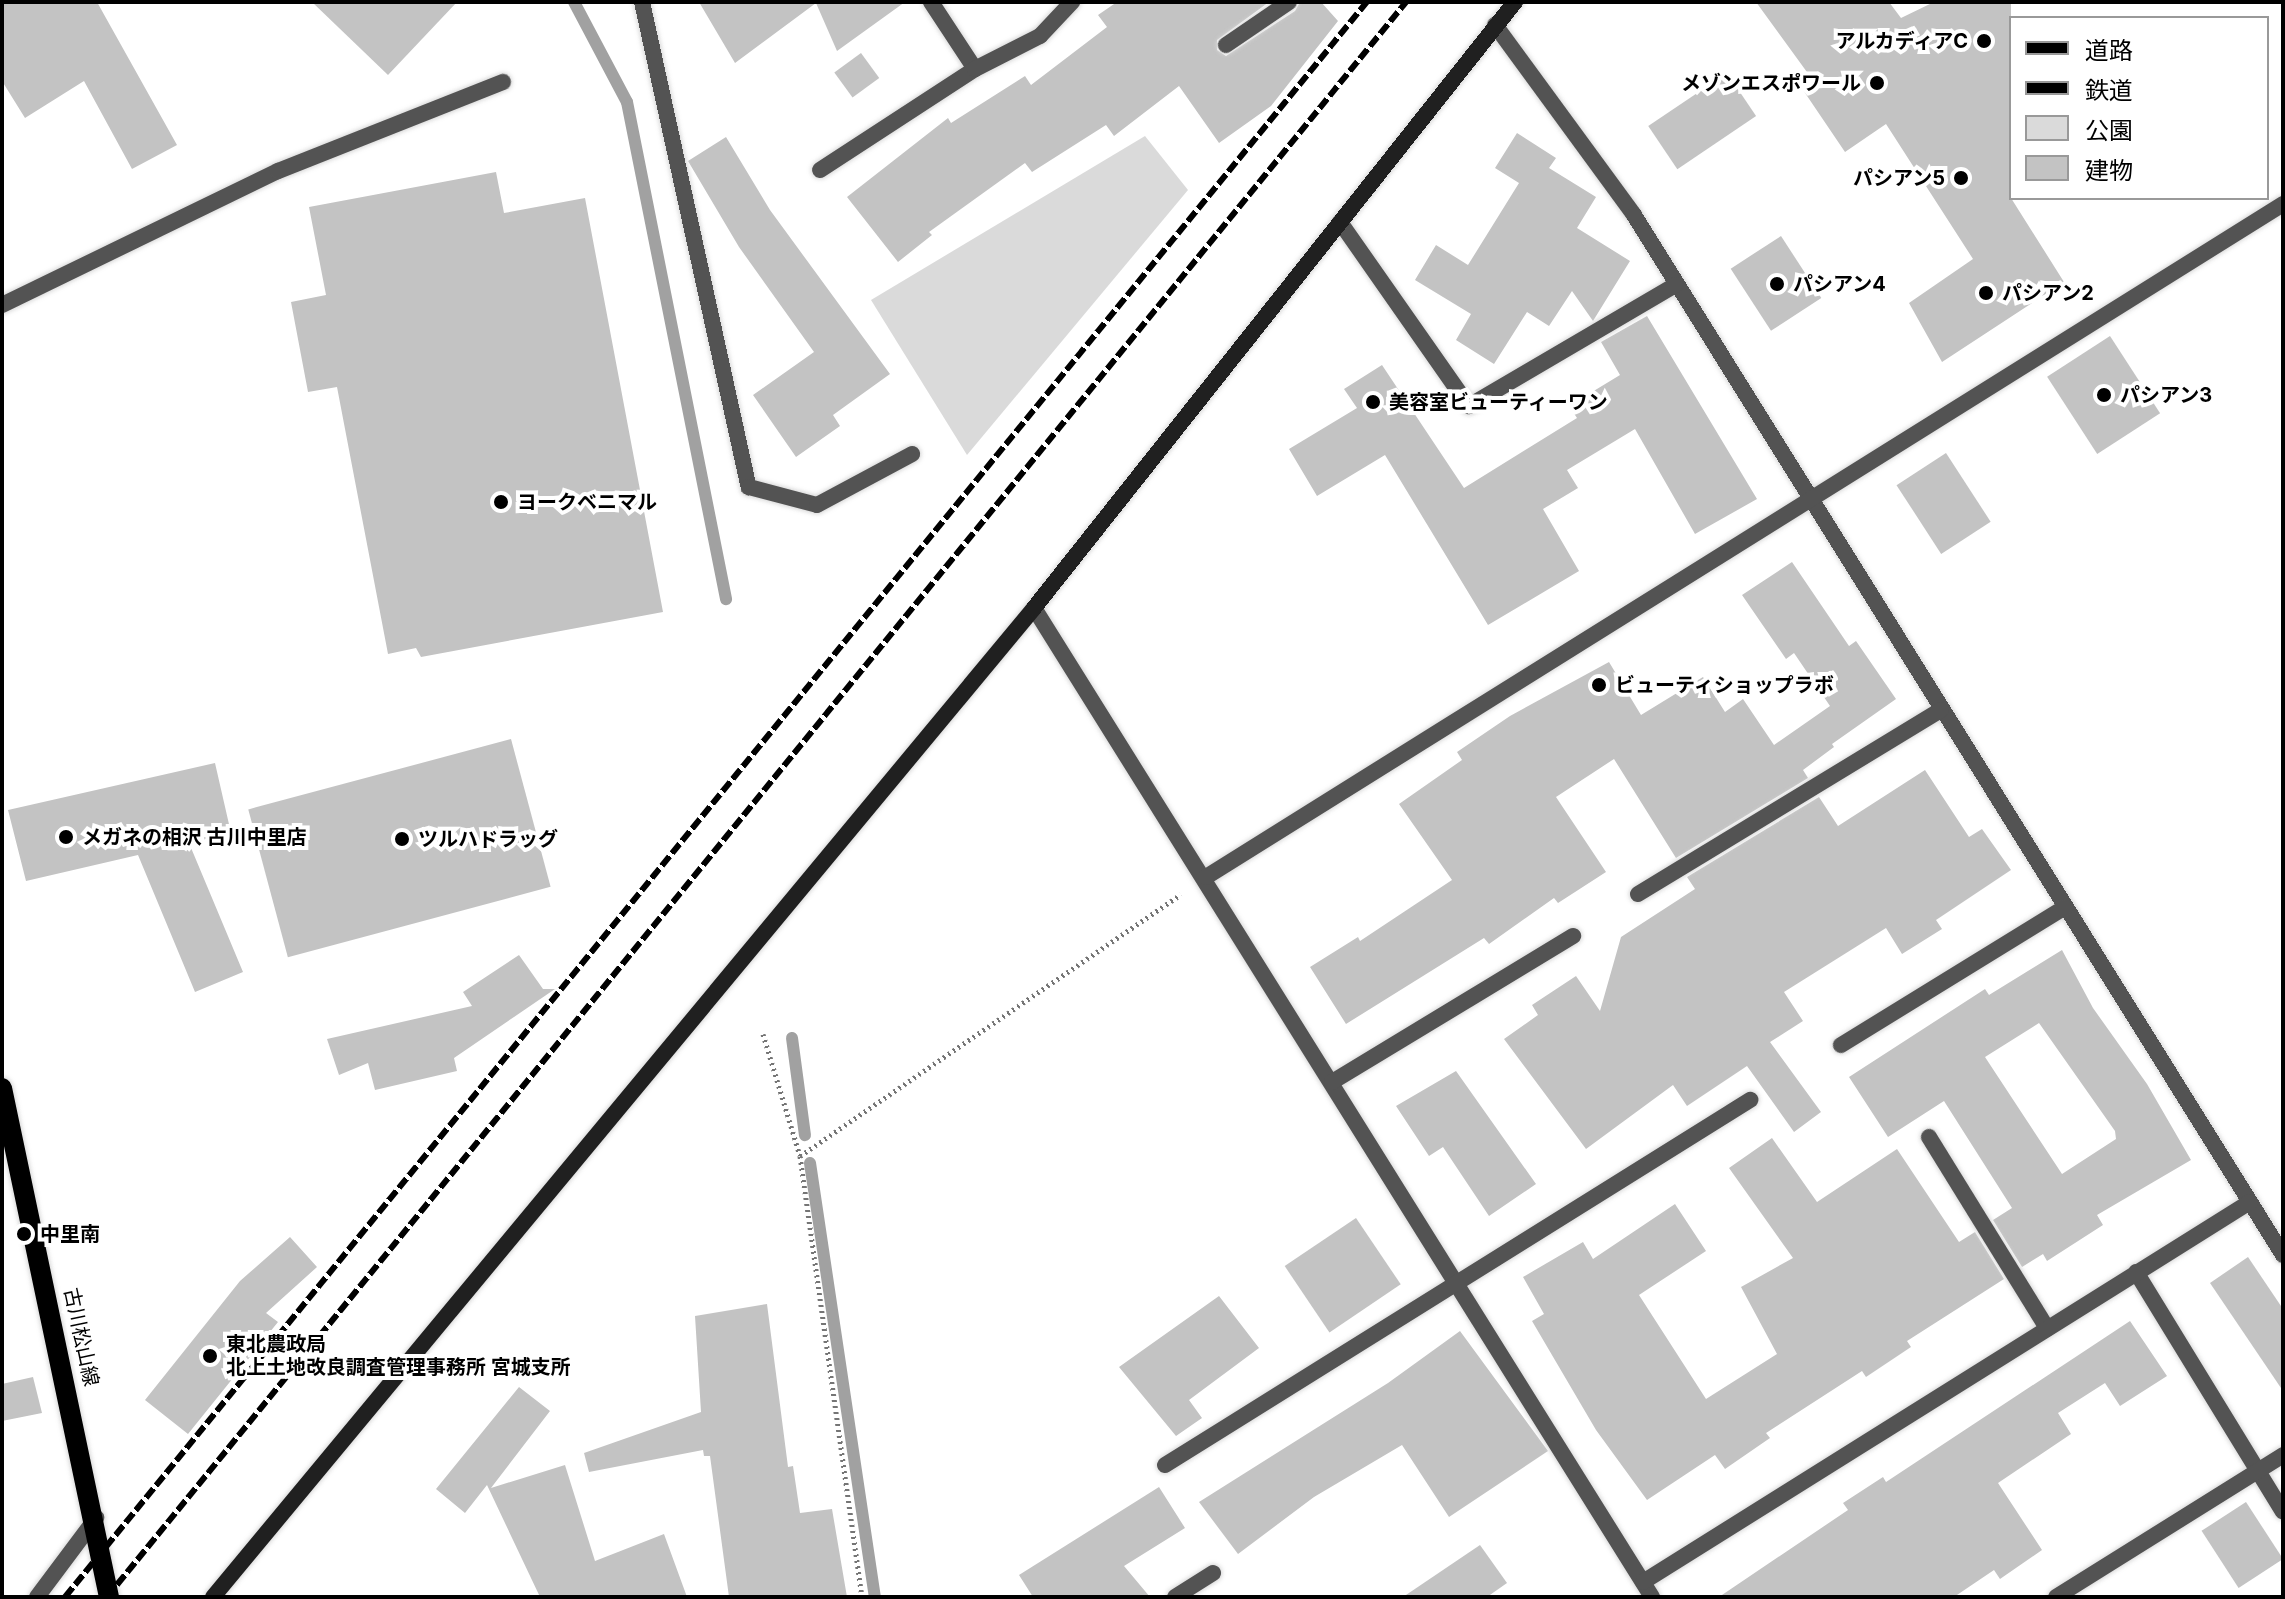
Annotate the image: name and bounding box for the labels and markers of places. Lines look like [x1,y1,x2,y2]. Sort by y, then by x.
place label: アルカディアC [1833,29,1968,53]
marker: アルカディアC [1975,32,1993,50]
place label: メゾンエスポワール [1681,71,1861,95]
marker: メゾンエスポワール [1868,74,1886,92]
place label: パシアン5 [1852,166,1945,190]
marker: パシアン5 [1952,169,1970,187]
place label: パシアン4 [1793,272,1887,296]
marker: パシアン4 [1768,275,1786,293]
place label: パシアン2 [2002,281,2095,305]
marker: パシアン2 [1977,284,1995,302]
place label: パシアン3 [2120,383,2213,407]
marker: パシアン3 [2095,386,2113,404]
place label: 美容室ビューティーワン [1389,390,1609,414]
marker: 美容室ビューティーワン [1364,393,1382,411]
place label: ヨークベニマル [517,490,657,514]
marker: ヨークベニマル [492,493,510,511]
place label: ビューティショップラボ [1615,673,1835,697]
marker: ビューティショップラボ [1590,676,1608,694]
place label: メガネの相沢 古川中里店 [82,825,307,849]
place label: ツルハドラッグ [418,827,558,851]
marker: メガネの相沢 古川中里店 [57,828,75,846]
marker: ツルハドラッグ [393,830,411,848]
place label: 中里南 [40,1222,100,1246]
marker: 中里南 [15,1225,33,1243]
place label: 東北農政局 北上土地改良調査管理事務所 宮城支所 [226,1332,571,1379]
marker: 東北農政局 北上土地改良調査管理事務所 宮城支所 [201,1347,219,1365]

